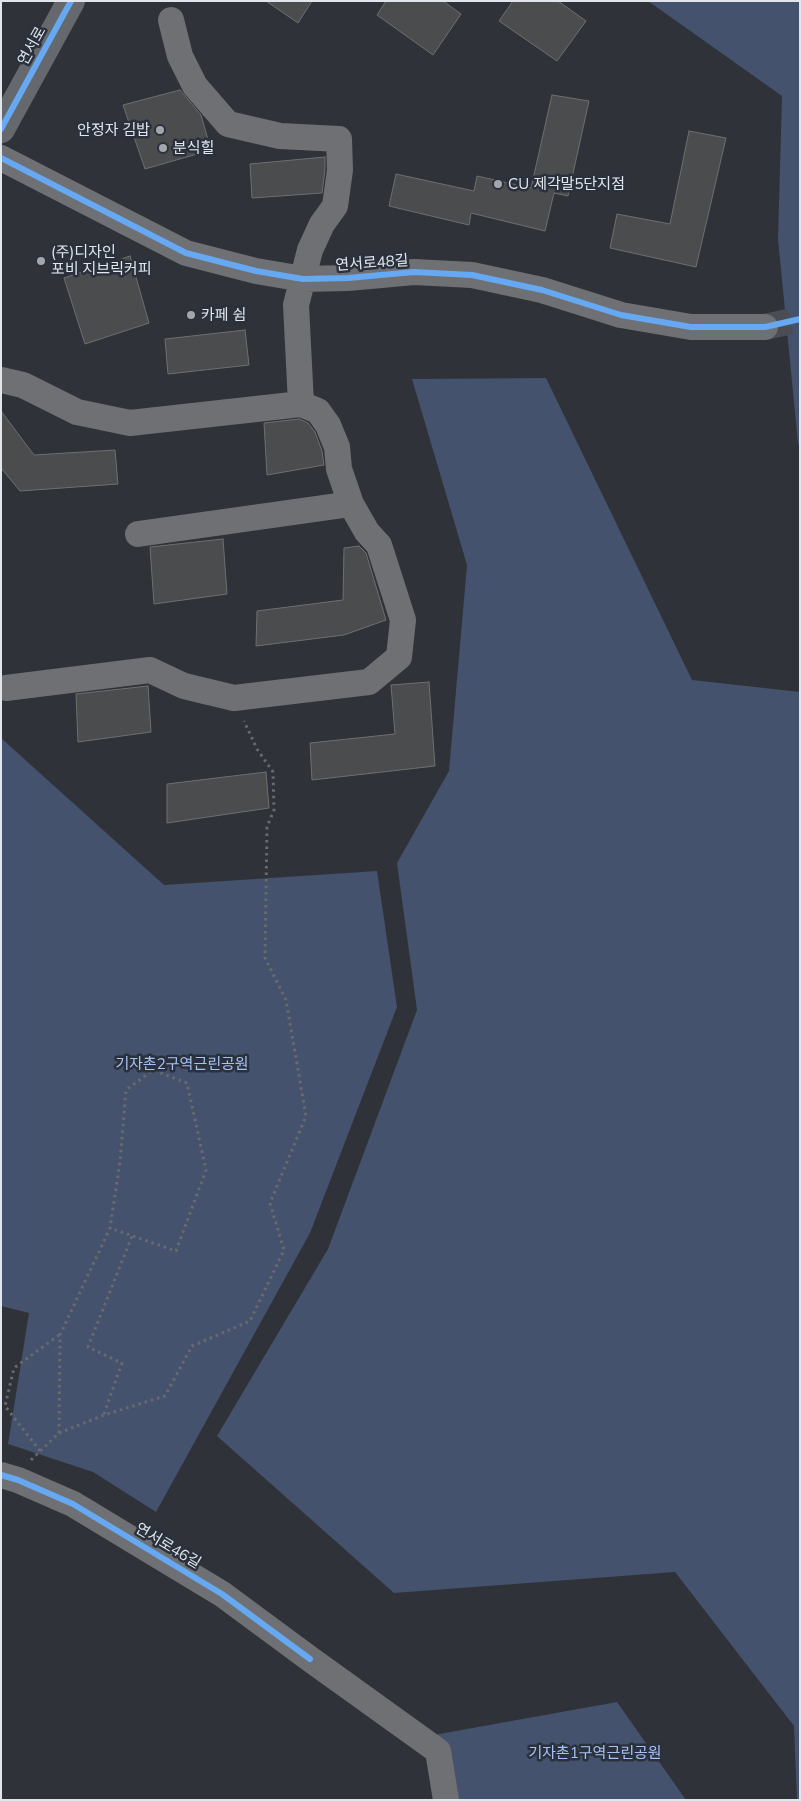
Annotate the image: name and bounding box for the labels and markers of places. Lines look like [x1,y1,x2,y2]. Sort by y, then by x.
place label: 안정자 김밥 [77,121,150,139]
marker: 안정자 김밥 [154,124,166,136]
place label: 분식힐 [173,139,214,157]
marker: 분식힐 [157,142,169,154]
place label: CU 제각말5단지점 [508,175,625,193]
marker: CU 제각말5단지점 [492,178,504,190]
place label: (주)디자인 포비 지브릭커피 [51,243,152,278]
marker: (주)디자인 포비 지브릭커피 [35,255,47,267]
place label: 카페 쉼 [201,306,246,324]
marker: 카페 쉼 [185,309,197,321]

